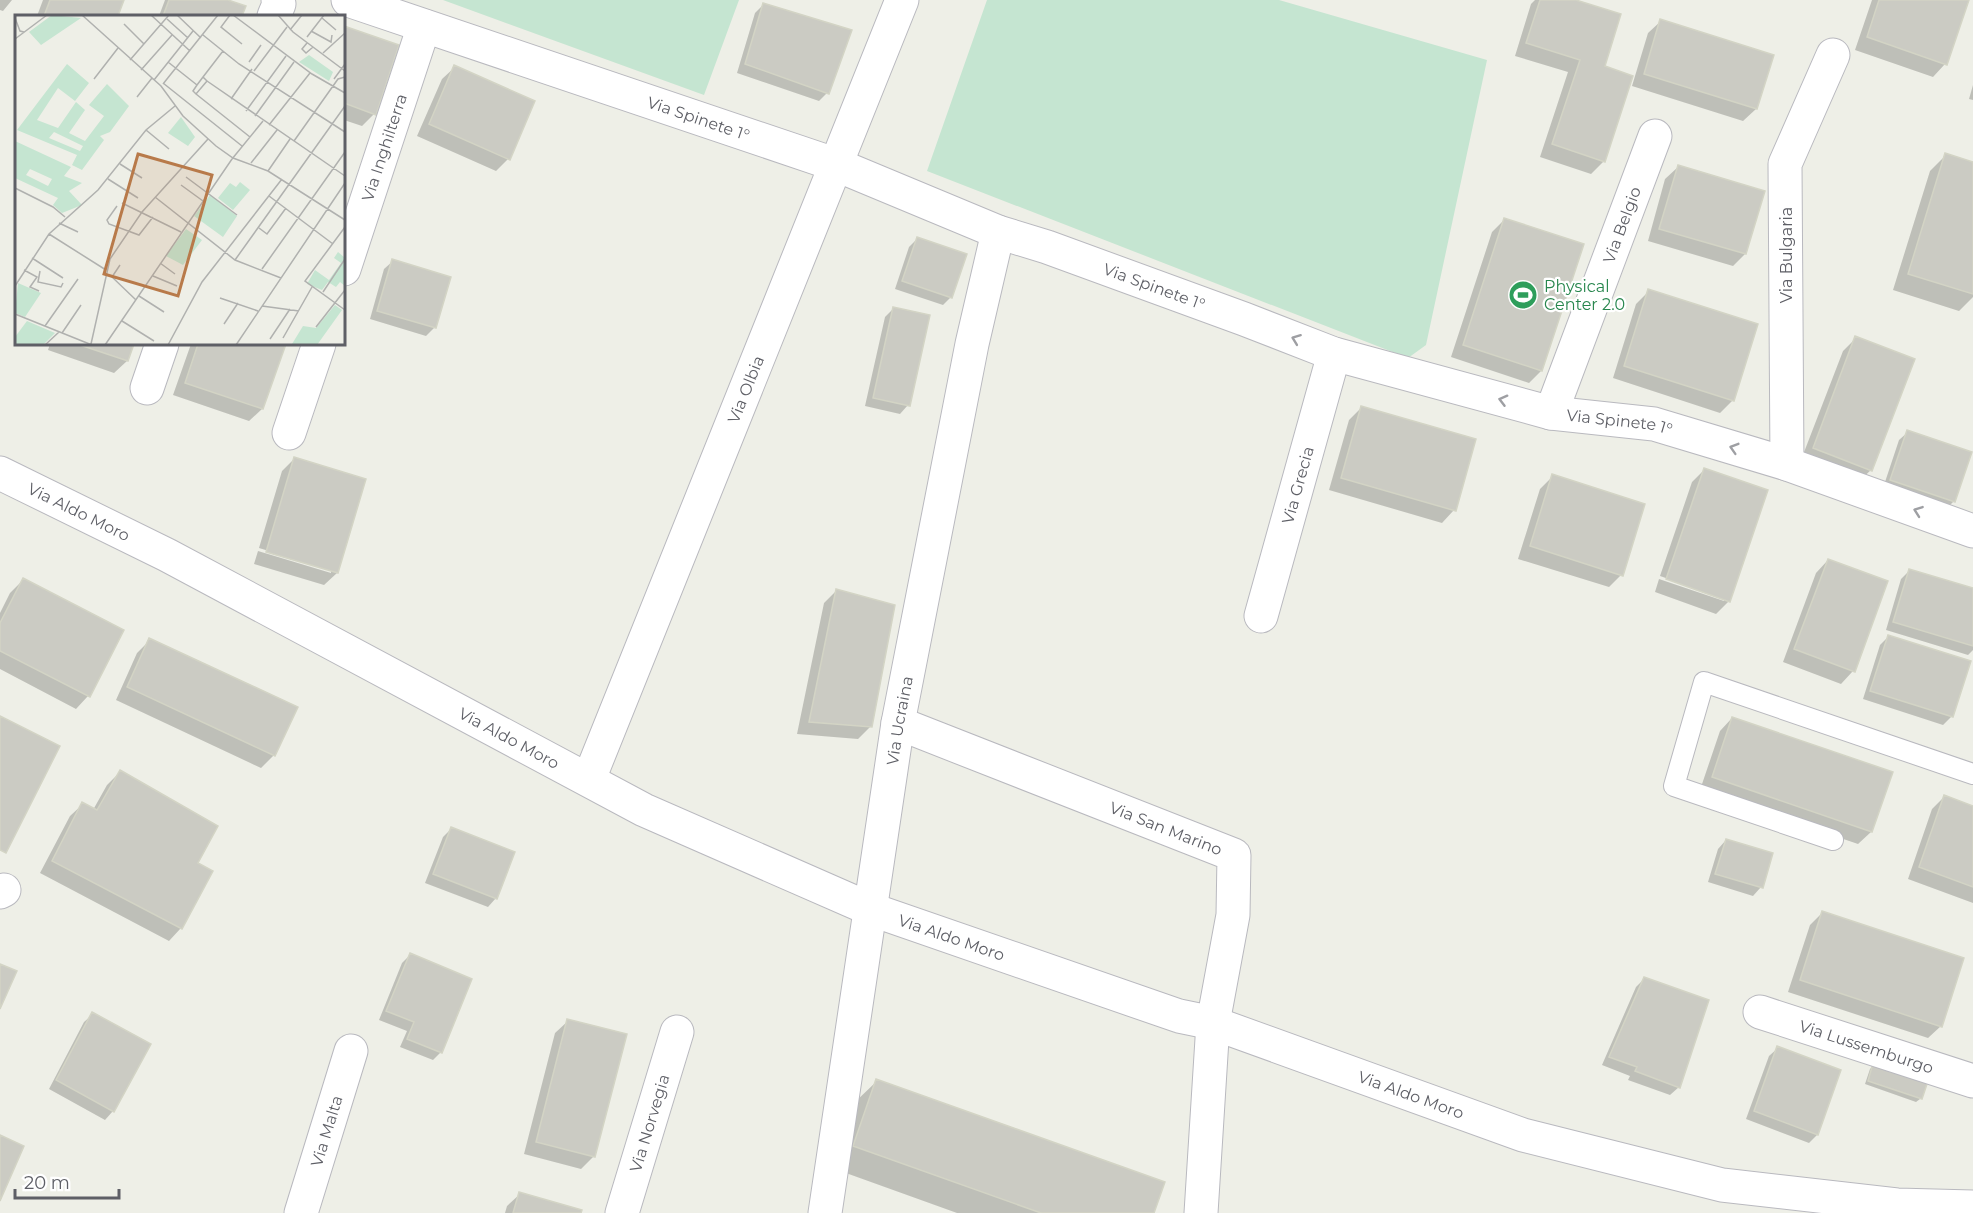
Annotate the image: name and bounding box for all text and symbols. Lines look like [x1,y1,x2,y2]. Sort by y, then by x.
inset map [15,15,345,345]
street label: Via Inghilterra [358,91,411,204]
street label: Via Spinete 1° [645,93,752,145]
street label: Via Belgio [1599,184,1645,266]
street label: Via Bulgaria [1777,207,1796,303]
street label: Via Spinete 1° [1101,259,1208,314]
place label: Physical Center 2.0 [1544,277,1625,314]
sports icon: Physical Center 2.0 [1507,279,1539,311]
one-way arrow [1291,334,1302,346]
street label: Via Olbia [724,353,768,426]
one-way arrow [1498,395,1508,407]
street label: Via Spinete 1° [1565,406,1675,439]
one-way arrow [1729,443,1740,455]
street label: Via Grecia [1278,444,1318,526]
street label: Via Aldo Moro [25,479,133,545]
one-way arrow [1913,506,1924,519]
street label: Via Ucraina [883,674,917,767]
street label: Via Aldo Moro [455,704,562,773]
street label: Via San Marino [1107,798,1225,859]
street label: Via Aldo Moro [896,911,1007,965]
street label: Via Lussemburgo [1797,1016,1936,1078]
street label: Via Aldo Moro [1355,1067,1467,1123]
street label: Via Norvegia [626,1072,674,1174]
street label: Via Malta [307,1093,347,1169]
scale bar [15,1162,118,1200]
text: 20 m [24,1172,70,1194]

